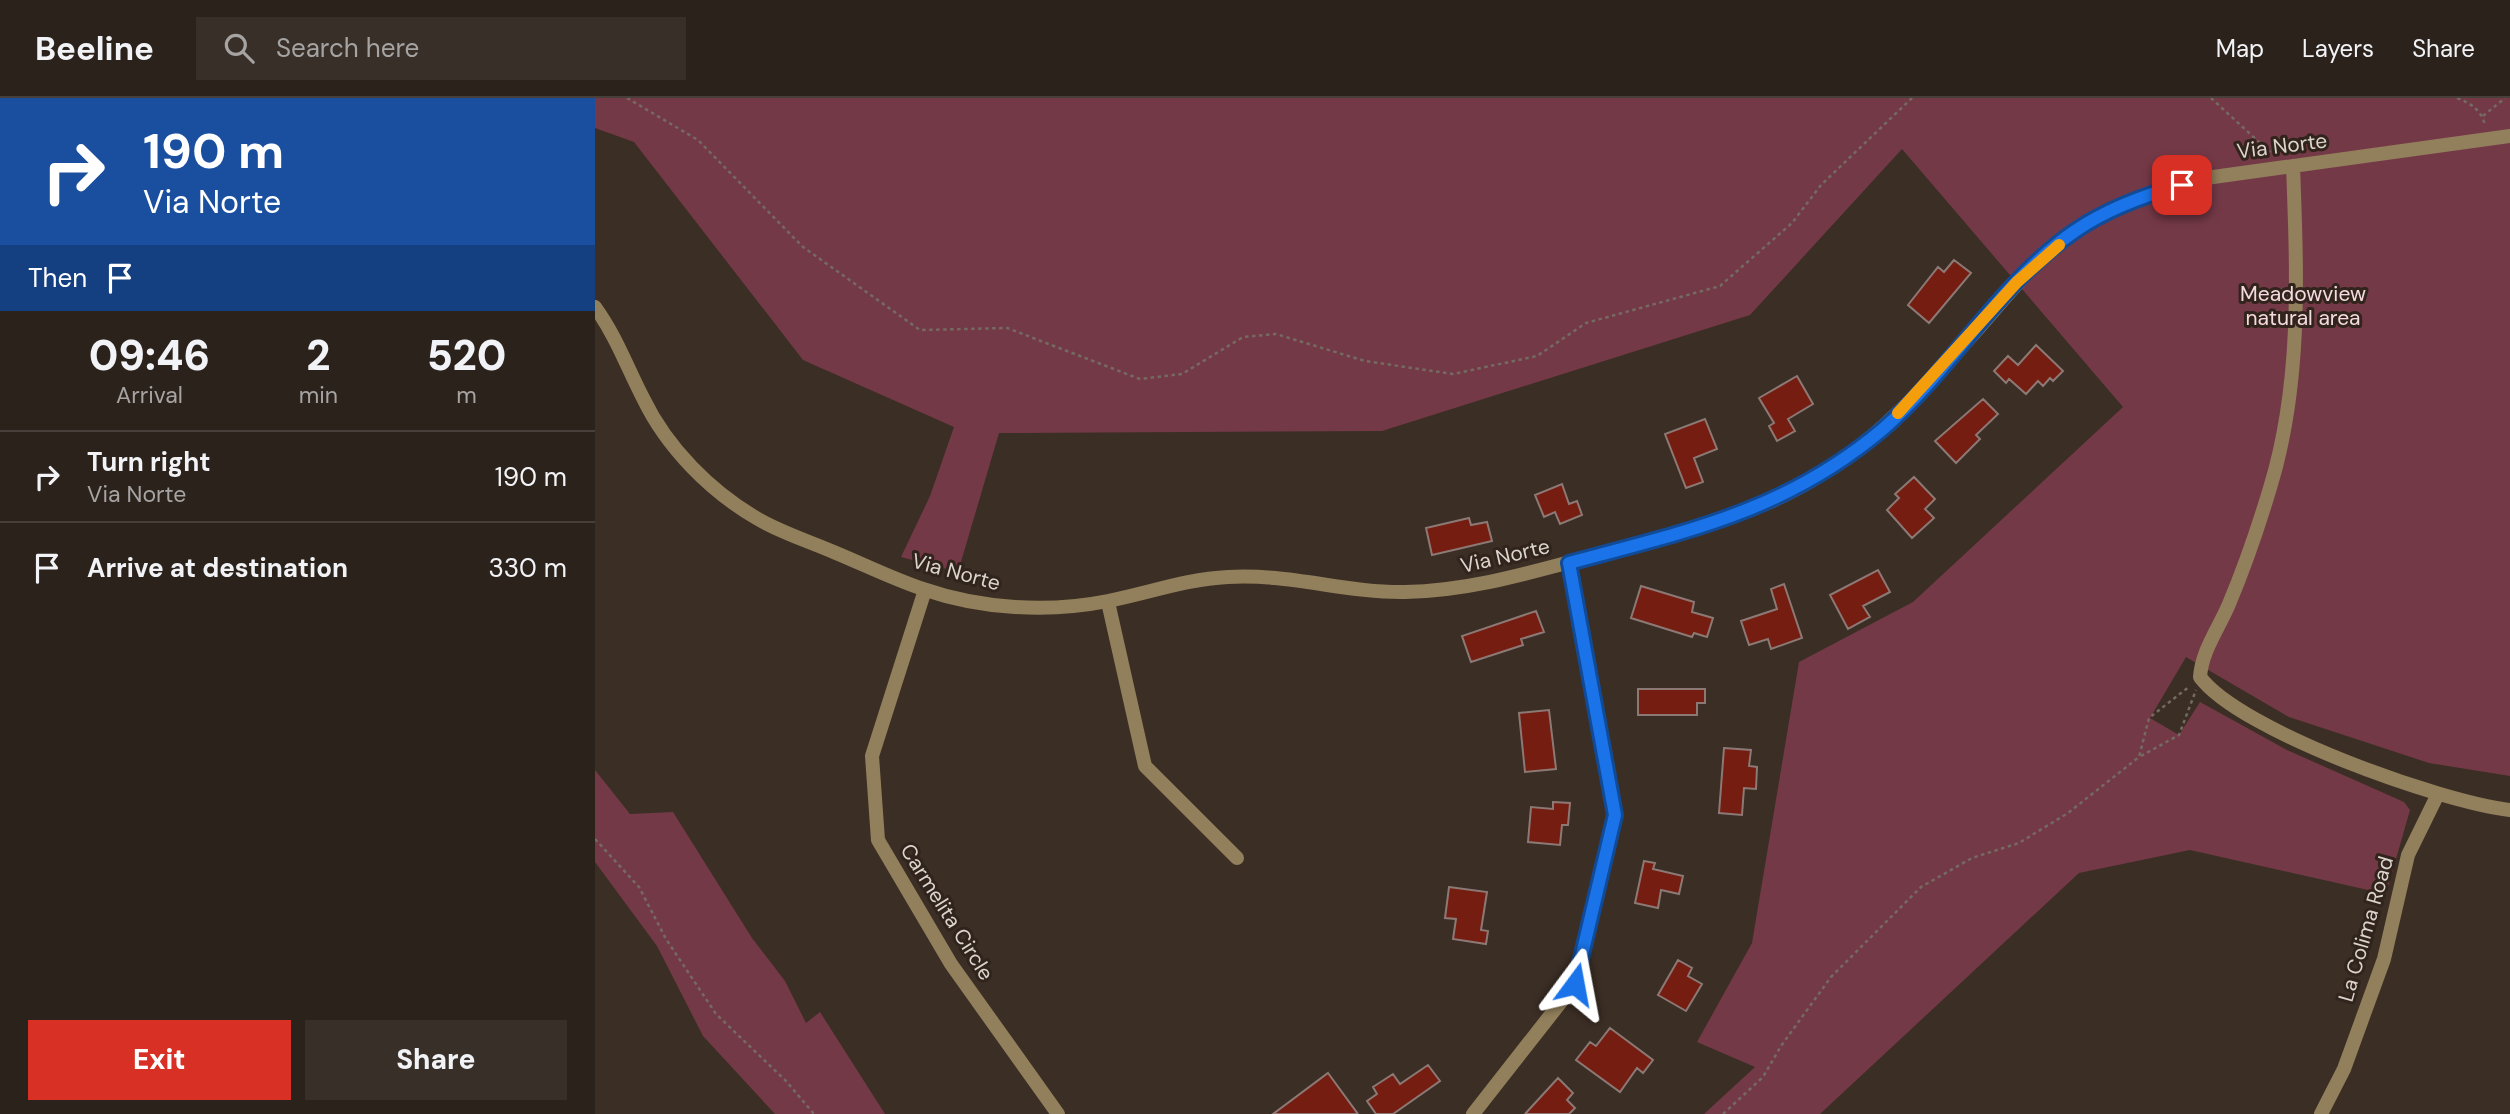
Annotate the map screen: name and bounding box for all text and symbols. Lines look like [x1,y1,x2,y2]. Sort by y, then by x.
search box [196,17,686,80]
text: Beeline [35,27,154,70]
icon: search [220,29,258,67]
text: Search here [276,31,419,65]
text: Map [2216,33,2264,64]
text: Layers [2302,33,2374,64]
text: Share [2412,33,2475,64]
text: 190 m [143,119,284,183]
icon: right [28,126,119,217]
street label: Via Norte [2235,127,2329,165]
pin [2152,155,2212,215]
icon: arrive [2163,166,2201,204]
text: Via Norte [143,181,281,223]
icon: arrive [101,259,139,297]
text: Then [28,261,87,295]
park label: Meadowview natural area [2240,280,2366,332]
text: 09:46 [89,328,210,383]
text: 2 [306,328,331,383]
text: 520 [427,328,506,383]
text: Arrival [116,380,183,410]
text: min [299,380,338,410]
text: m [456,380,477,410]
text: Turn right [87,445,211,479]
icon: right [28,458,66,496]
text: 190 m [495,460,567,494]
text: Via Norte [87,479,186,509]
street label: Via Norte [1458,532,1552,580]
street label: Via Norte [909,547,1003,597]
icon: arrive [28,549,66,587]
text: Arrive at destination [87,551,348,585]
text: 330 m [488,551,567,585]
street label: Carmelita Circle [894,838,1000,986]
street label: La Colima Road [2332,853,2400,1005]
position arrow [1538,947,1612,1021]
button: Exit [28,1020,291,1100]
button: Share [305,1020,567,1100]

